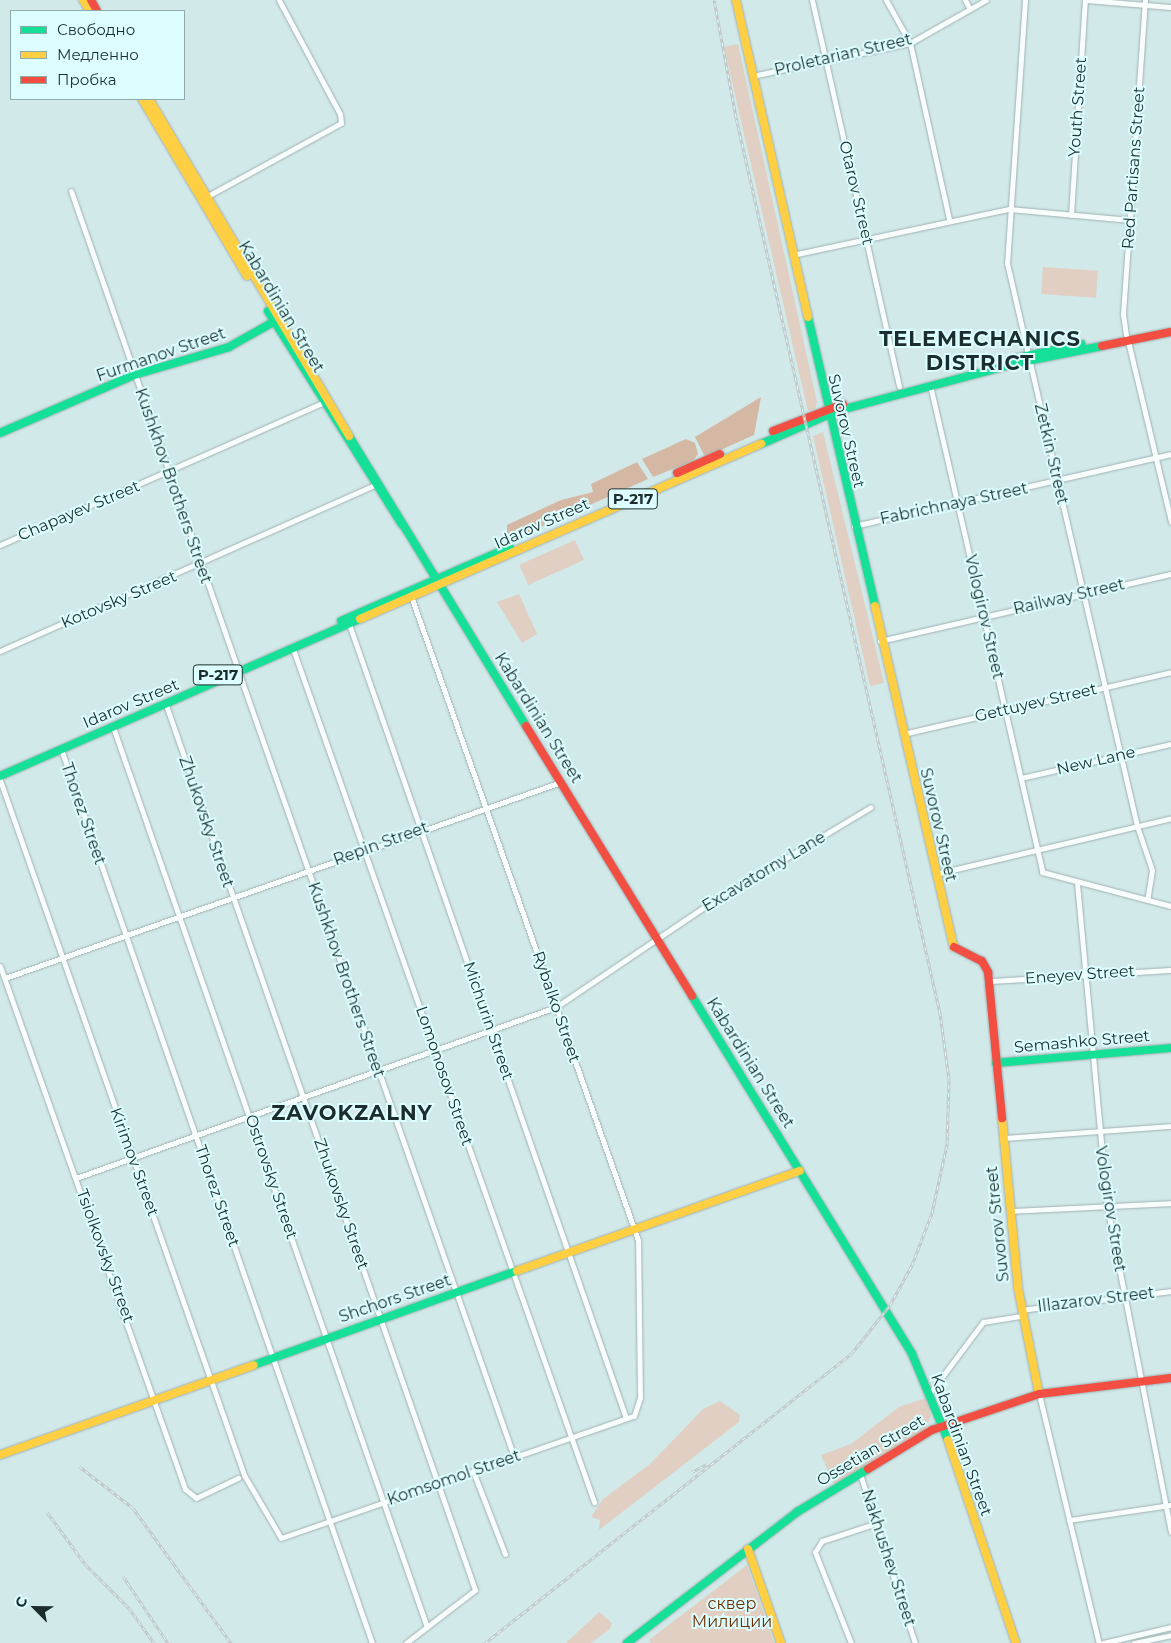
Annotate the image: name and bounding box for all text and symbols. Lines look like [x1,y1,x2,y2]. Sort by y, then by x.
legend [10,10,185,100]
text: Свободно [57,20,135,39]
street label: Proletarian Street [772,30,914,80]
text: Медленно [57,45,139,64]
street label: Youth Street [1065,57,1091,157]
text: Пробка [57,70,116,89]
street label: Red Partisans Street [1119,86,1149,250]
street label: Otarov Street [835,139,877,247]
street label: Kabardinian Street [234,238,328,376]
street label: Furmanov Street [94,324,228,386]
district label: TELEMECHANICS DISTRICT [878,326,1082,376]
street label: Suvorov Street [824,372,868,490]
street label: Kushkhov Brothers Street [130,386,216,586]
street label: Zetkin Street [1030,401,1072,507]
street label: Chapayev Street [15,477,143,545]
street label: Fabrichnaya Street [878,479,1030,529]
road number: Р-217 [607,486,659,512]
street label: Idarov Street [491,494,593,554]
street label: Vologirov Street [960,553,1008,681]
street label: Kotovsky Street [58,567,180,633]
street label: Railway Street [1011,575,1127,619]
street label: Kabardinian Street [490,649,586,787]
road number: Р-217 [192,662,244,688]
street label: Idarov Street [80,675,182,733]
street label: Gettuyev Street [973,680,1099,726]
street label: New Lane [1055,743,1137,779]
street label: Zhukovsky Street [174,754,238,890]
street label: Thorez Street [57,760,109,868]
street label: Suvorov Street [916,766,960,884]
street label: Repin Street [331,818,431,870]
street label: Excavatorny Lane [699,828,829,916]
street label: Kushkhov Brothers Street [303,880,389,1080]
street label: Rybalko Street [528,949,584,1065]
street label: Michurin Street [459,959,517,1083]
street label: Eneyev Street [1024,962,1136,988]
street label: Kabardinian Street [702,994,798,1132]
street label: Lomonosov Street [411,1004,477,1148]
street label: Semashko Street [1013,1026,1151,1058]
district label: ZAVOKZALNY [270,1100,434,1126]
street label: Kirimov Street [105,1105,163,1219]
street label: Ostrovsky Street [241,1112,301,1242]
street label: Zhukovsky Street [309,1136,373,1272]
street label: Thorez Street [191,1142,243,1250]
street label: Vologirov Street [1091,1145,1129,1273]
street label: Suvorov Street [982,1165,1014,1283]
street label: Tsiolkovsky Street [72,1187,138,1325]
street label: Shchors Street [336,1271,454,1327]
street label: Illazarov Street [1036,1283,1156,1317]
street label: Kabardinian Street [926,1371,996,1519]
street label: Ossetian Street [814,1411,928,1491]
street label: Komsomol Street [385,1446,523,1510]
street label: Nakhushev Street [857,1487,919,1629]
north arrow [10,1583,60,1633]
text: С [11,1594,31,1610]
park label: сквер Милиции [692,1594,772,1632]

